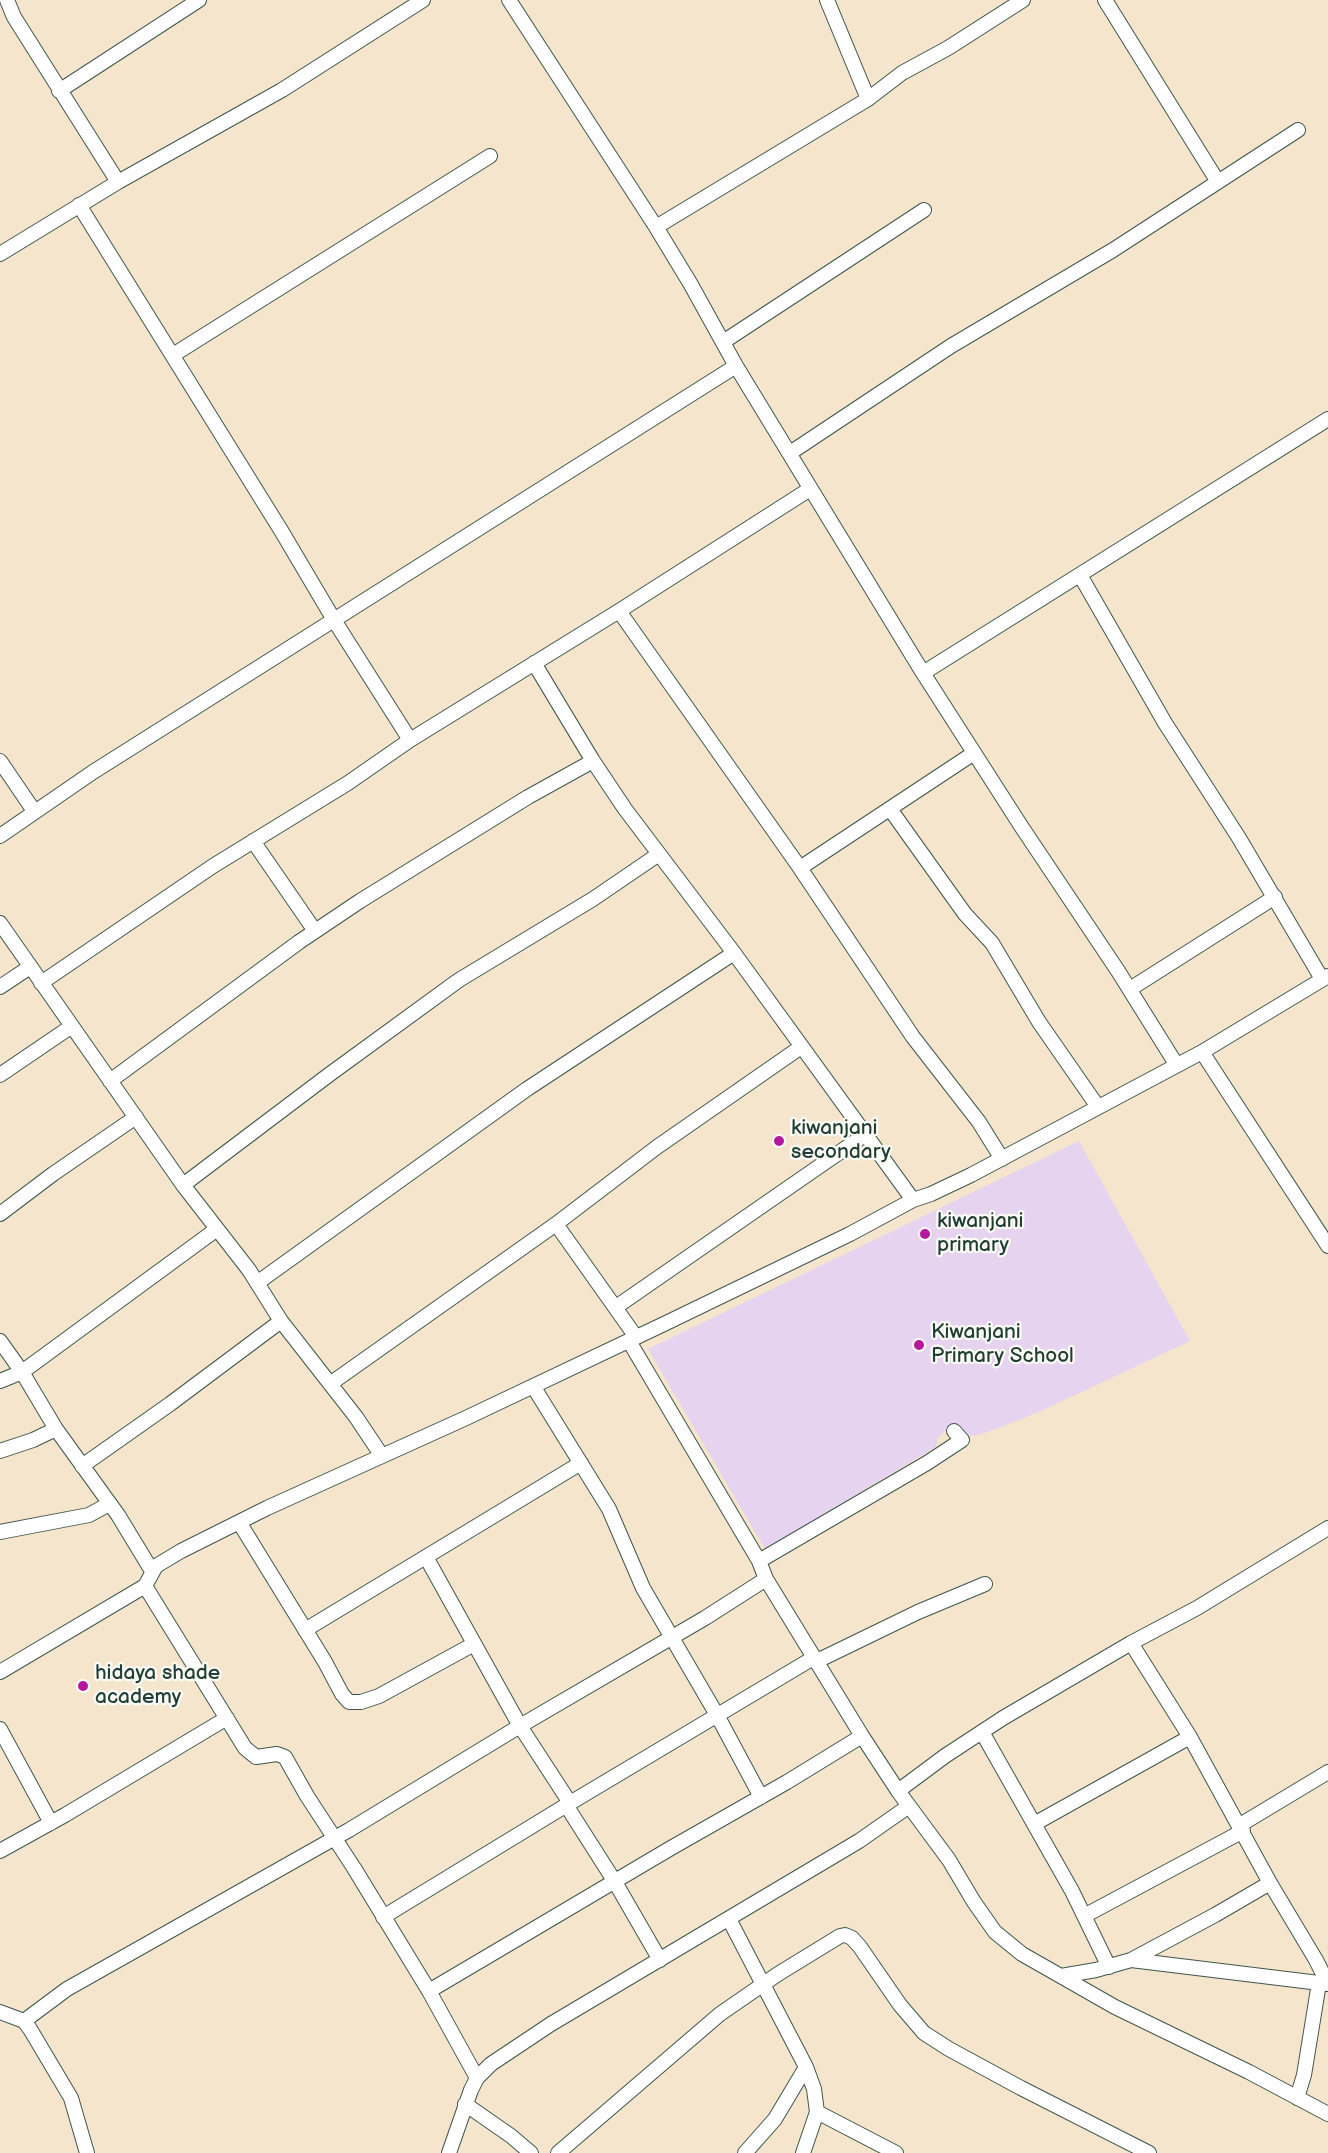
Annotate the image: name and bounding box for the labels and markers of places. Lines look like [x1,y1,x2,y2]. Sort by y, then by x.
place label: kiwanjani secondary [791,1116,891,1166]
marker: kiwanjani secondary [772,1134,786,1148]
place label: kiwanjani primary [937,1209,1024,1259]
marker: kiwanjani primary [918,1227,932,1241]
place label: Kiwanjani Primary School [931,1320,1074,1370]
marker: Kiwanjani Primary School [912,1338,926,1352]
place label: hidaya shade academy [95,1661,220,1711]
marker: hidaya shade academy [76,1679,90,1693]

